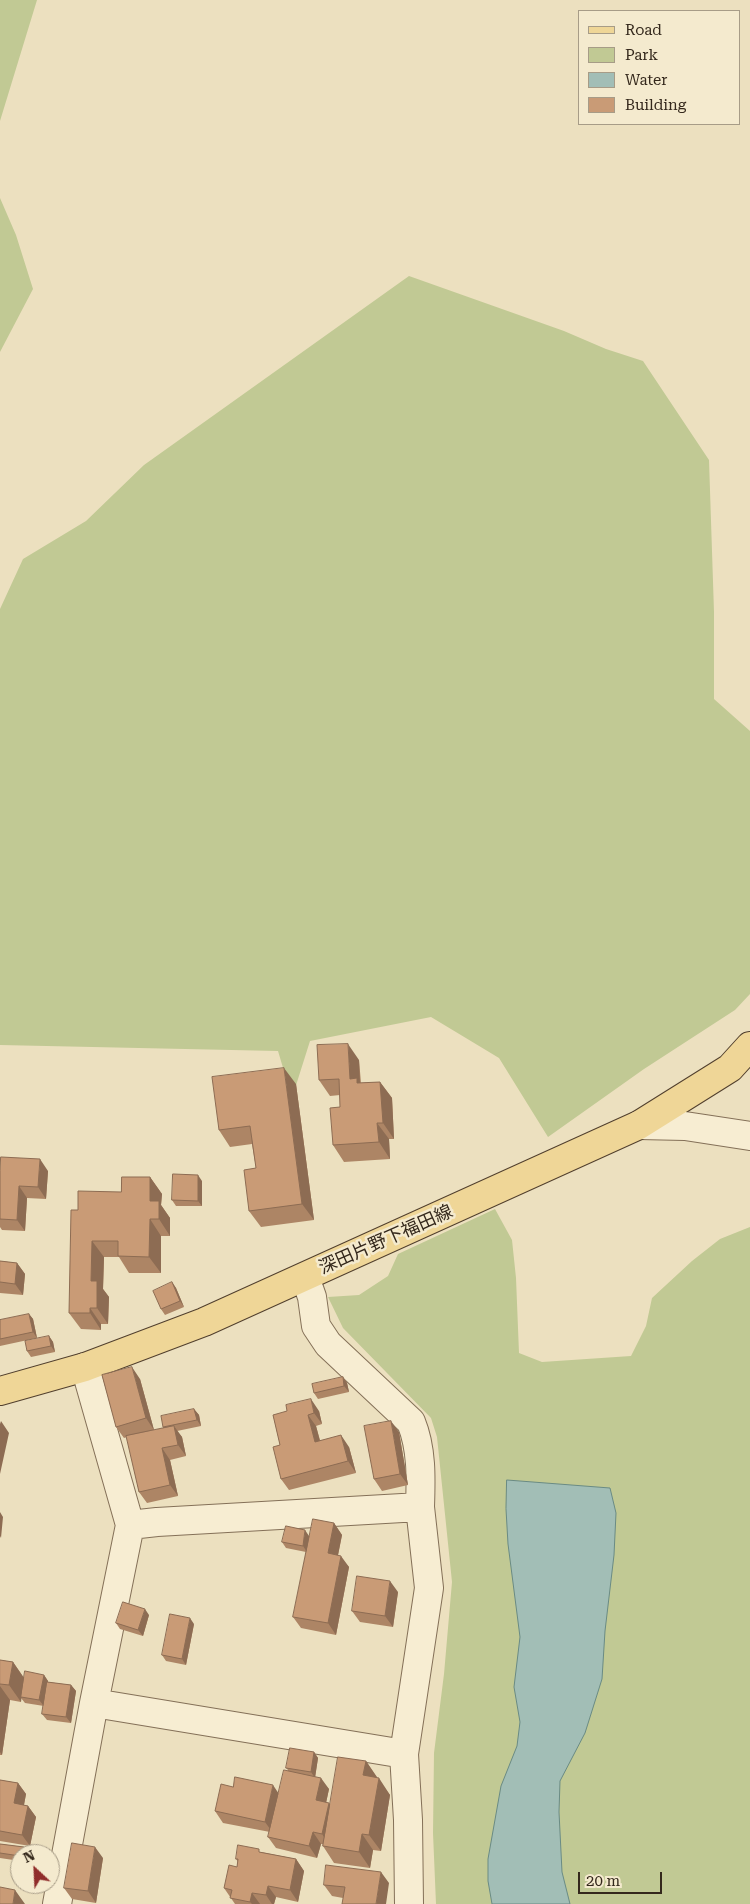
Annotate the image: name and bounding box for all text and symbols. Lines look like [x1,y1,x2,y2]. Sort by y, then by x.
legend [578,10,740,125]
text: Road [625,21,662,39]
text: Park [625,46,658,64]
text: Water [625,71,667,89]
text: Building [625,96,686,114]
street label: 深田片野下福田線 [316,1201,456,1279]
north arrow [10,1844,60,1894]
text: N [21,1847,37,1866]
scale bar [580,1862,664,1894]
text: 20 m [586,1872,620,1890]

